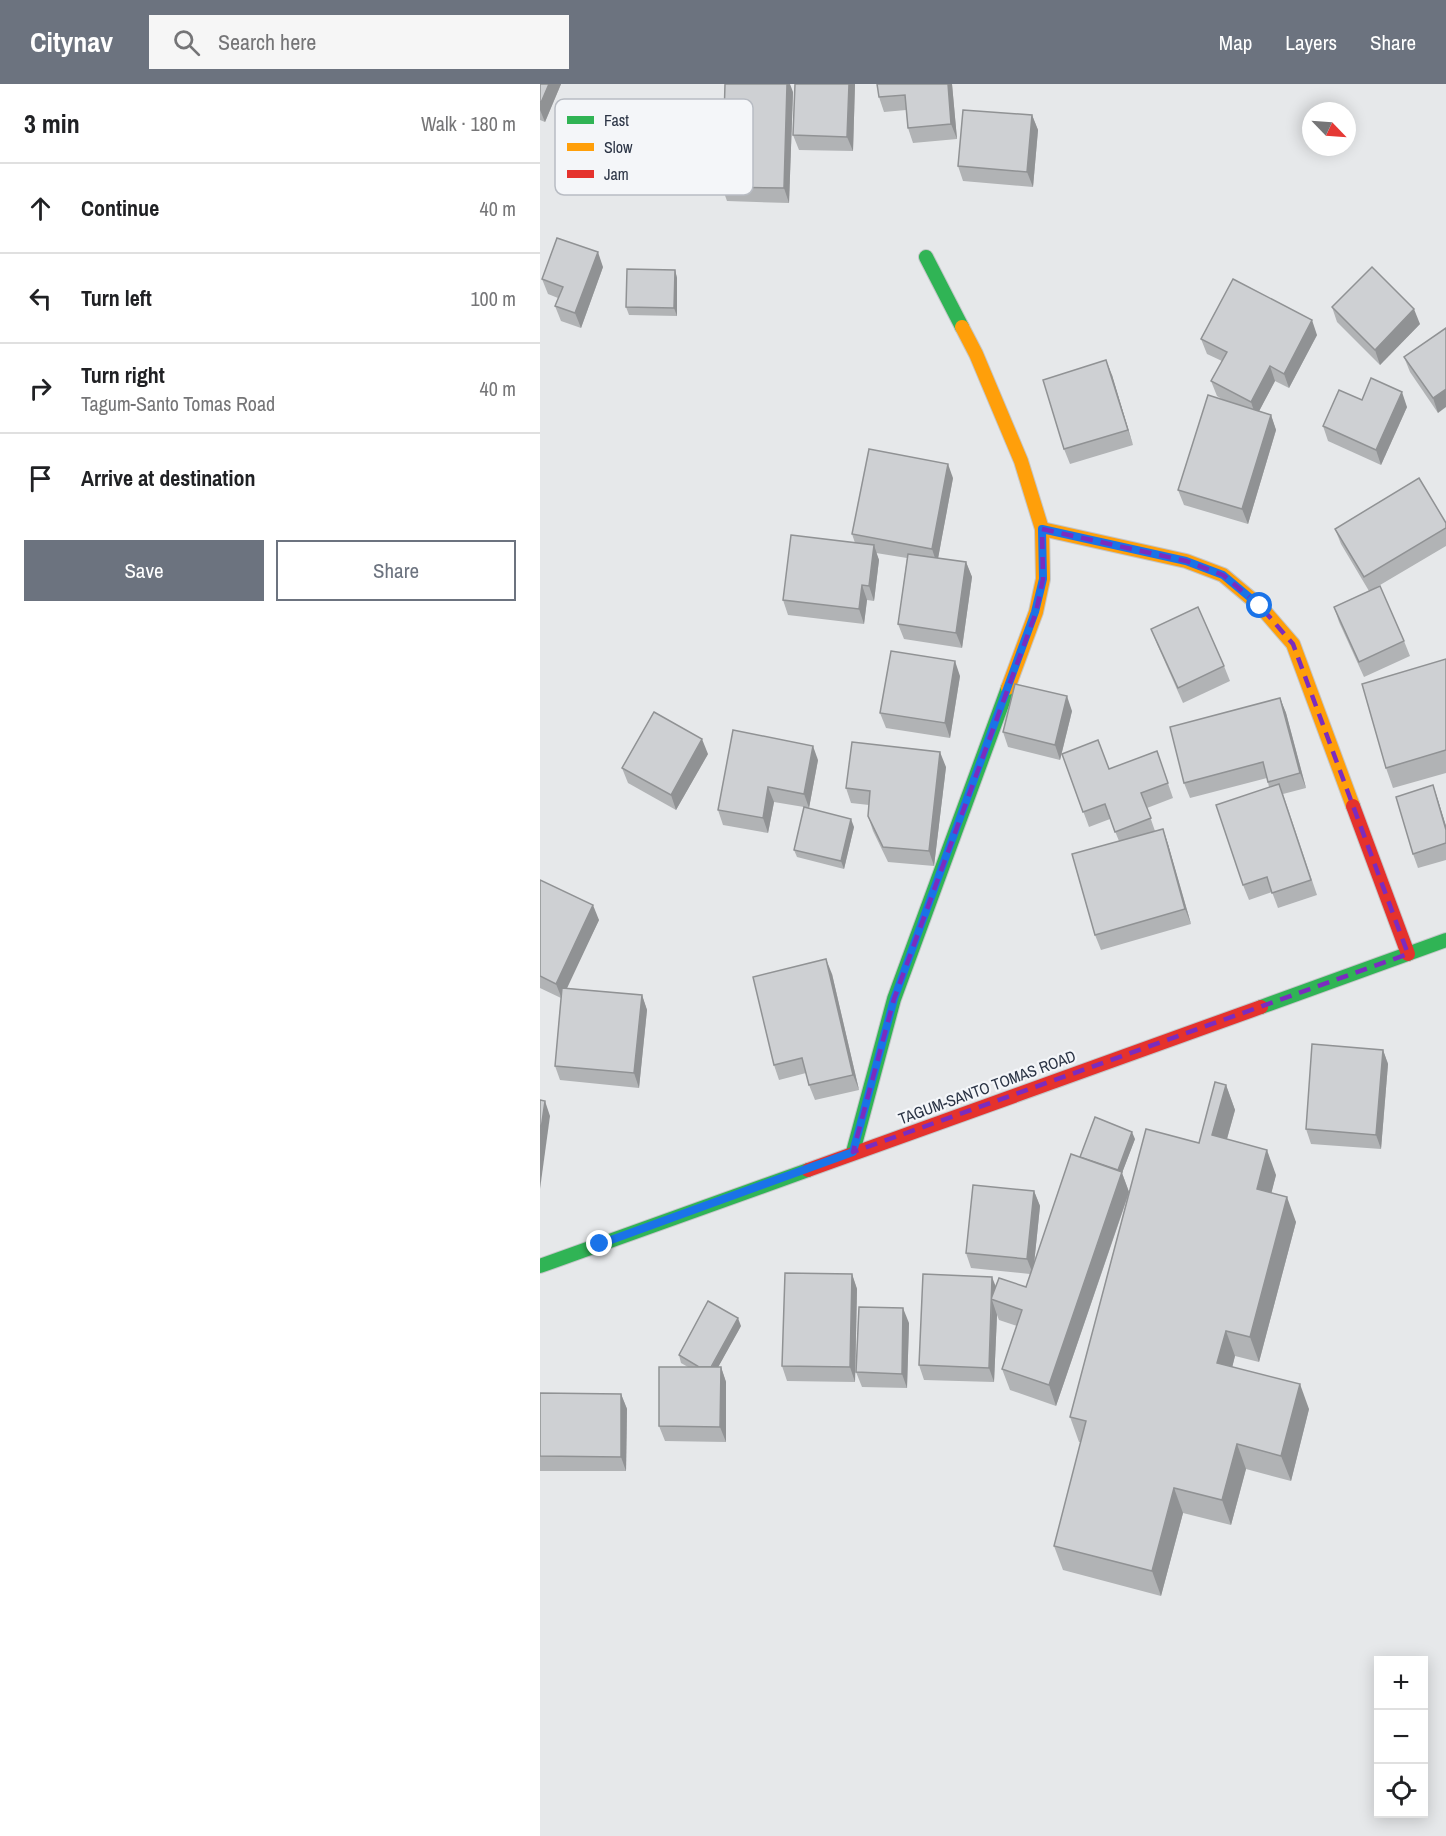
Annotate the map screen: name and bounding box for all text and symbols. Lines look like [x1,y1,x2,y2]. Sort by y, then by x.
search box [149,15,569,69]
text: Citynav [30,23,113,61]
icon: search [170,26,203,59]
text: Search here [218,27,316,57]
text: Map [1219,28,1252,57]
text: Layers [1285,28,1337,57]
text: Share [1370,28,1416,57]
legend [555,99,753,195]
north arrow [1302,102,1356,156]
text: 3 min [24,106,80,141]
text: Fast [604,109,629,131]
text: Walk · 180 m [421,110,516,137]
text: Slow [604,136,633,158]
text: Jam [604,163,629,185]
icon: ahead [24,192,57,225]
text: Continue [81,193,159,223]
text: 40 m [480,195,516,222]
icon: left [24,282,57,315]
text: Turn left [81,283,152,313]
text: 100 m [470,285,516,312]
text: Turn right [81,360,165,390]
icon: right [24,372,57,405]
text: 40 m [480,375,516,402]
text: Tagum-Santo Tomas Road [81,390,275,417]
icon: arrive [24,462,57,495]
text: Arrive at destination [81,463,255,493]
button: Save [24,540,264,601]
button: Share [276,540,516,601]
route start [1246,592,1272,618]
street label: TAGUM-SANTO TOMAS ROAD [895,1045,1079,1129]
route end [586,1230,612,1256]
map controls [1374,1656,1428,1818]
button: + [1374,1656,1428,1710]
button: − [1374,1710,1428,1764]
button: locate [1374,1764,1428,1818]

